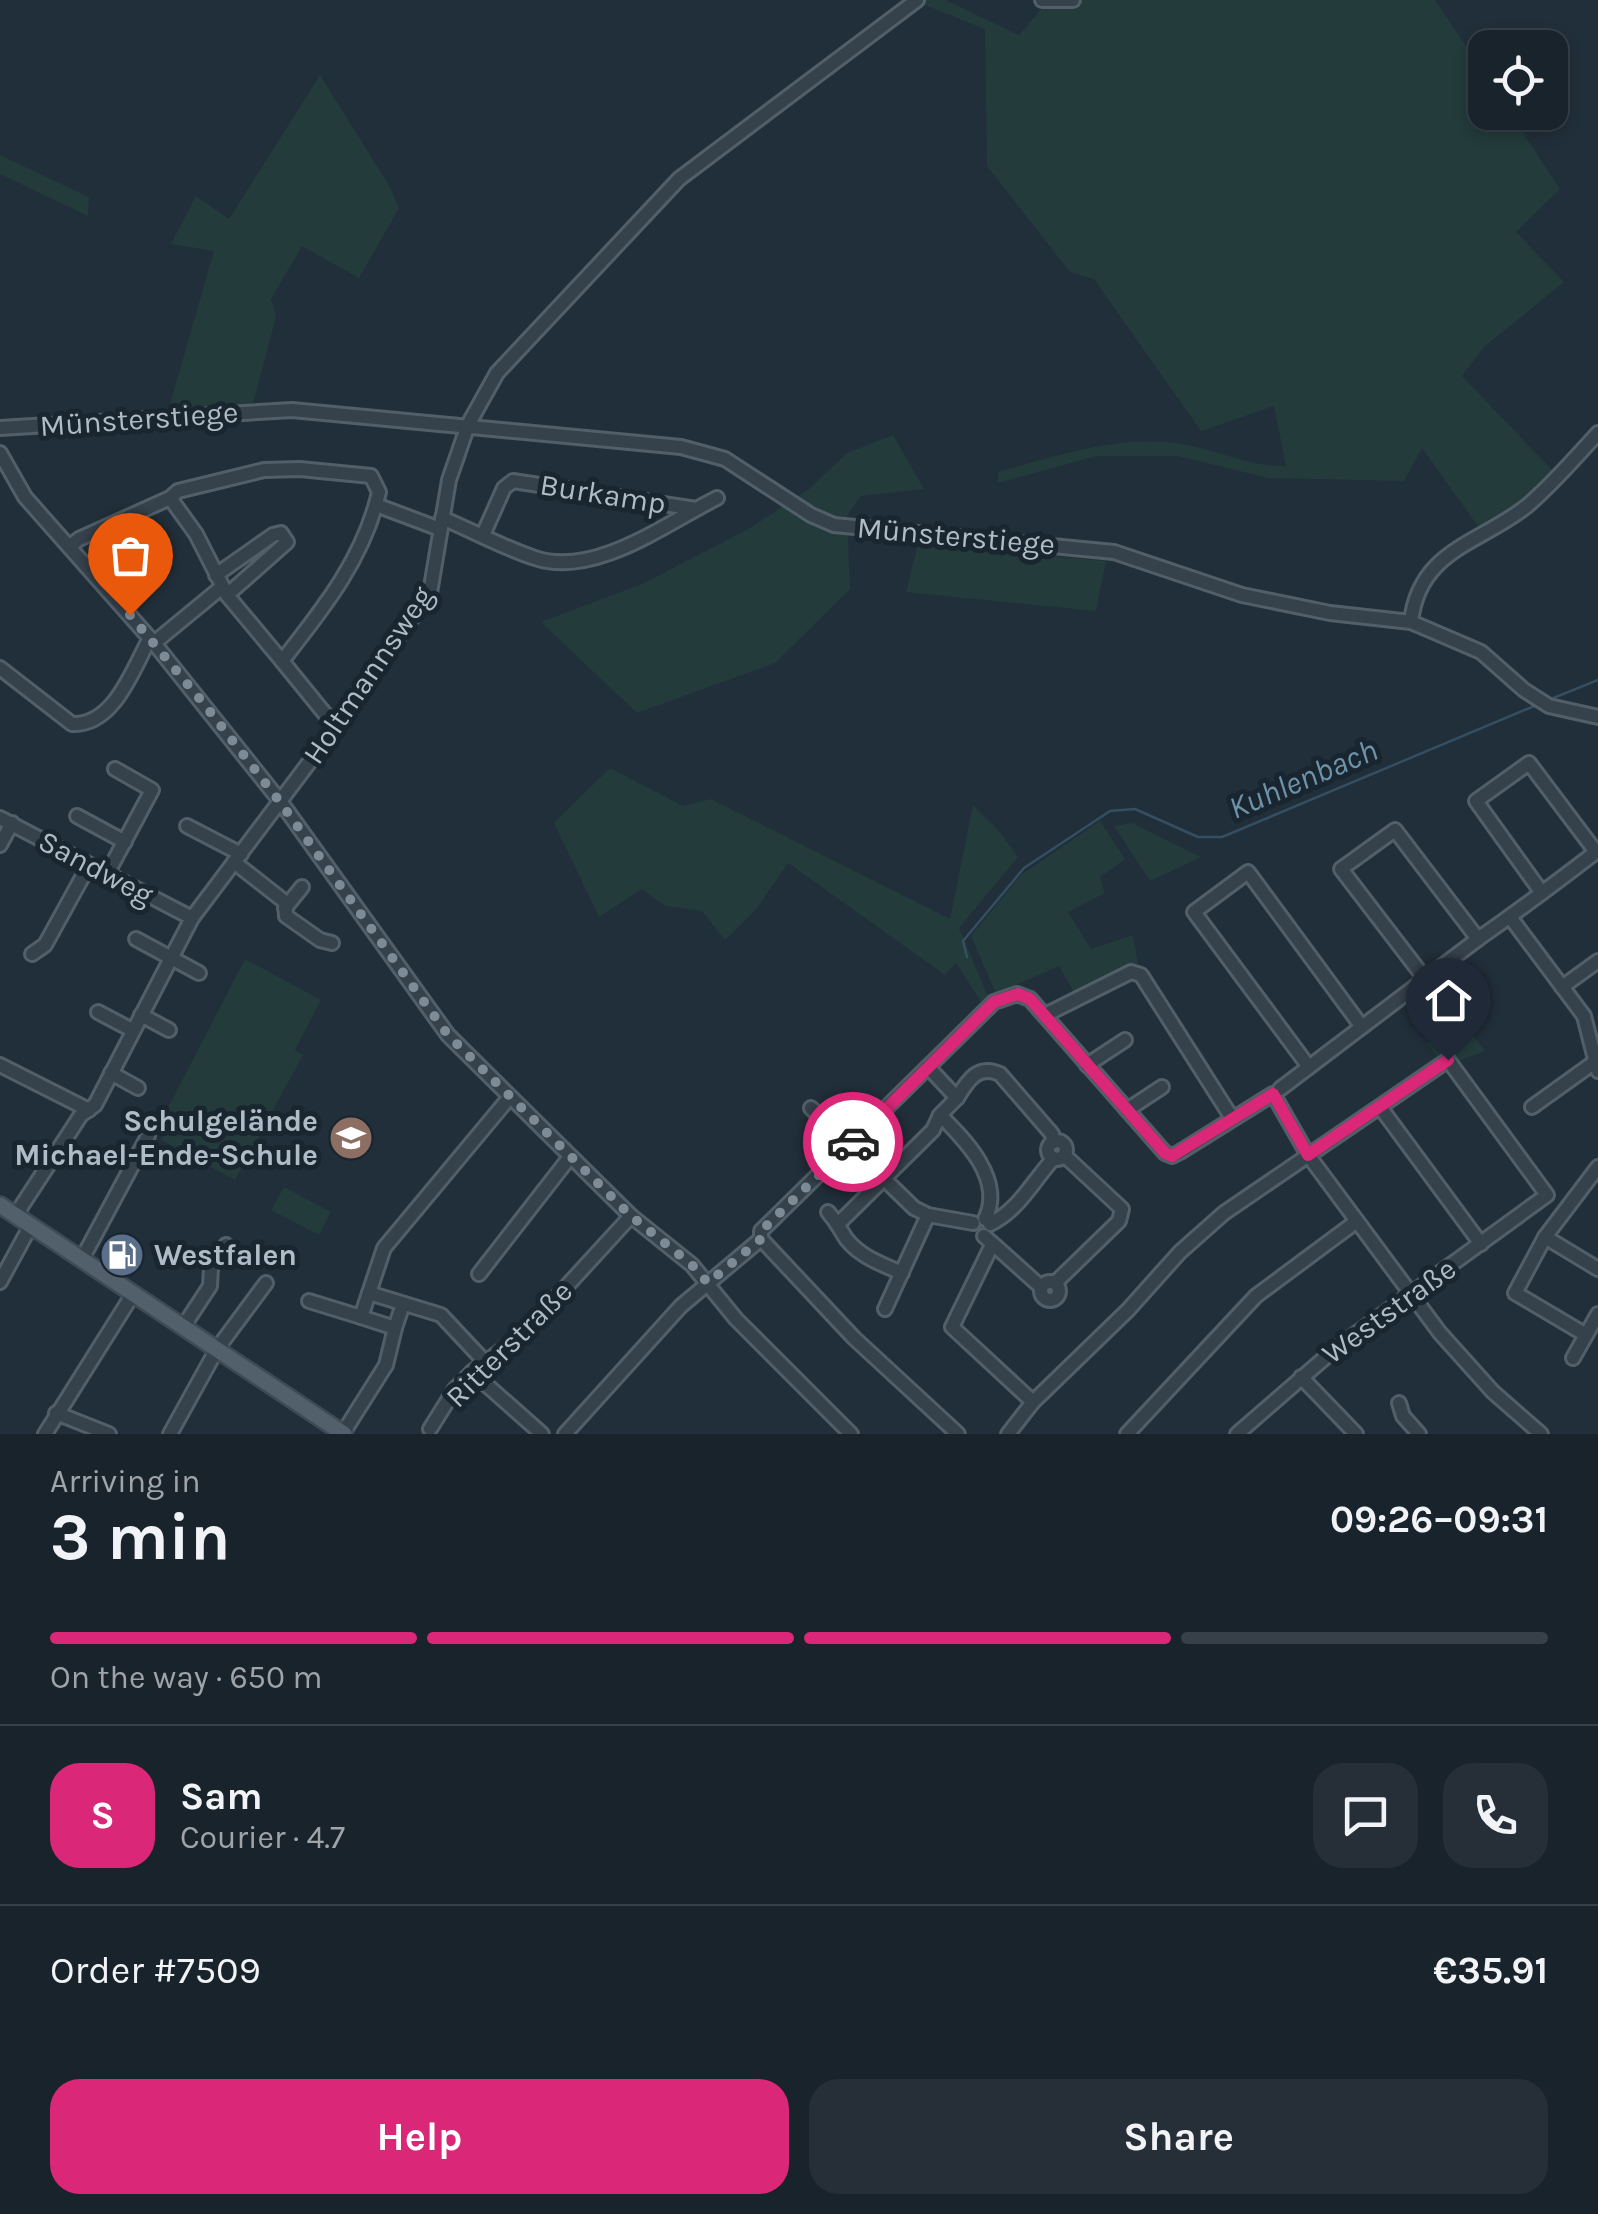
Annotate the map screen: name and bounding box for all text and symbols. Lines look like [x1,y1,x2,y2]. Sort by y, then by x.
map controls [1468,30,1568,130]
button: locate [1468,30,1568,130]
street label: Münsterstiege [39,394,239,444]
street label: Burkamp [538,466,668,522]
street label: Münsterstiege [855,509,1057,563]
pin [88,513,173,616]
icon: bag [103,528,158,583]
street label: Holtmannsweg [295,579,441,771]
water label: Kuhlenbach [1223,731,1383,827]
street label: Sandweg [33,823,160,913]
pin [1406,958,1491,1061]
icon: home [1421,973,1476,1028]
courier [803,1092,903,1192]
place label: Schulgelände Michael-Ende-Schule [14,1103,318,1173]
school or university icon: Schulgelände Michael-Ende-Schule [328,1115,374,1161]
icon: car [826,1115,881,1170]
fuel station icon: Westfalen [99,1232,145,1278]
place label: Westfalen [154,1237,297,1273]
street label: Weststraße [1315,1250,1463,1372]
street label: Ritterstraße [438,1273,580,1415]
text: Arriving in [50,1463,201,1500]
text: 09:26–09:31 [1330,1497,1548,1542]
text: 3 min [50,1499,230,1575]
text: On the way · 650 m [50,1659,322,1696]
button: chat [1313,1763,1418,1868]
button: phone [1443,1763,1548,1868]
text: Sam [180,1774,263,1819]
text: S [90,1793,115,1838]
text: Courier · 4.7 [180,1819,345,1856]
text: Order #7509 [50,1948,261,1993]
text: €35.91 [1433,1948,1548,1993]
button: Help [50,2079,789,2194]
button: Share [809,2079,1548,2194]

